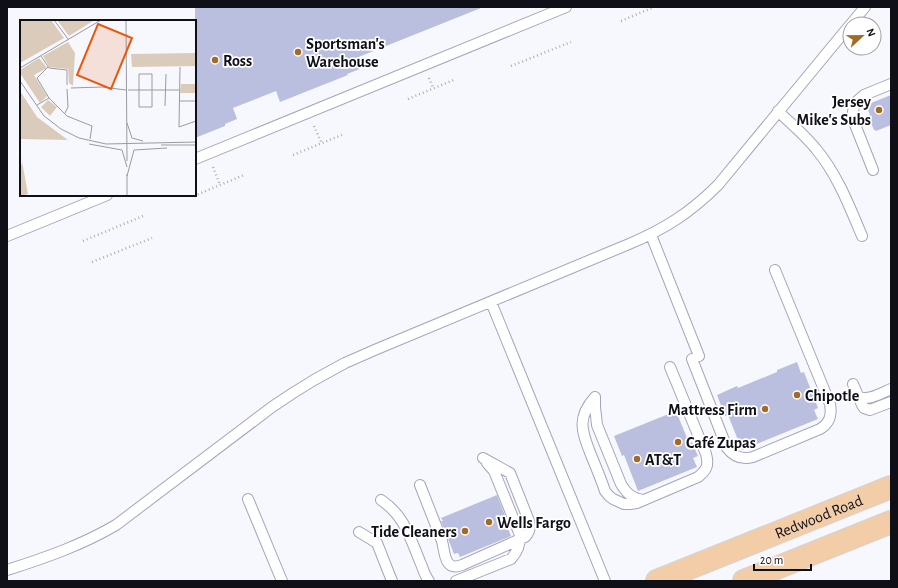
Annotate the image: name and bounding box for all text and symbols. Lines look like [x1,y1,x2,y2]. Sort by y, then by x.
north arrow [842,16,882,56]
inset map [20,20,196,196]
text: N [864,27,877,38]
place label: Sportsman's Warehouse [306,36,385,70]
marker: Sportsman's Warehouse [293,47,303,57]
place label: Ross [223,53,252,69]
marker: Ross [210,55,220,65]
place label: Jersey Mike's Subs [797,94,872,128]
marker: Jersey Mike's Subs [874,105,884,115]
place label: Chipotle [805,388,860,404]
marker: Chipotle [792,390,802,400]
place label: Mattress Firm [668,402,757,418]
marker: Mattress Firm [760,404,770,414]
place label: Café Zupas [686,435,756,451]
marker: Café Zupas [673,437,683,447]
place label: AT&T [645,452,681,468]
marker: AT&T [632,454,642,464]
street label: Redwood Road [773,492,865,542]
place label: Wells Fargo [497,515,571,531]
marker: Wells Fargo [484,517,494,527]
place label: Tide Cleaners [371,524,457,540]
marker: Tide Cleaners [460,526,470,536]
scale bar [754,546,811,572]
text: 20 m [760,554,783,566]

